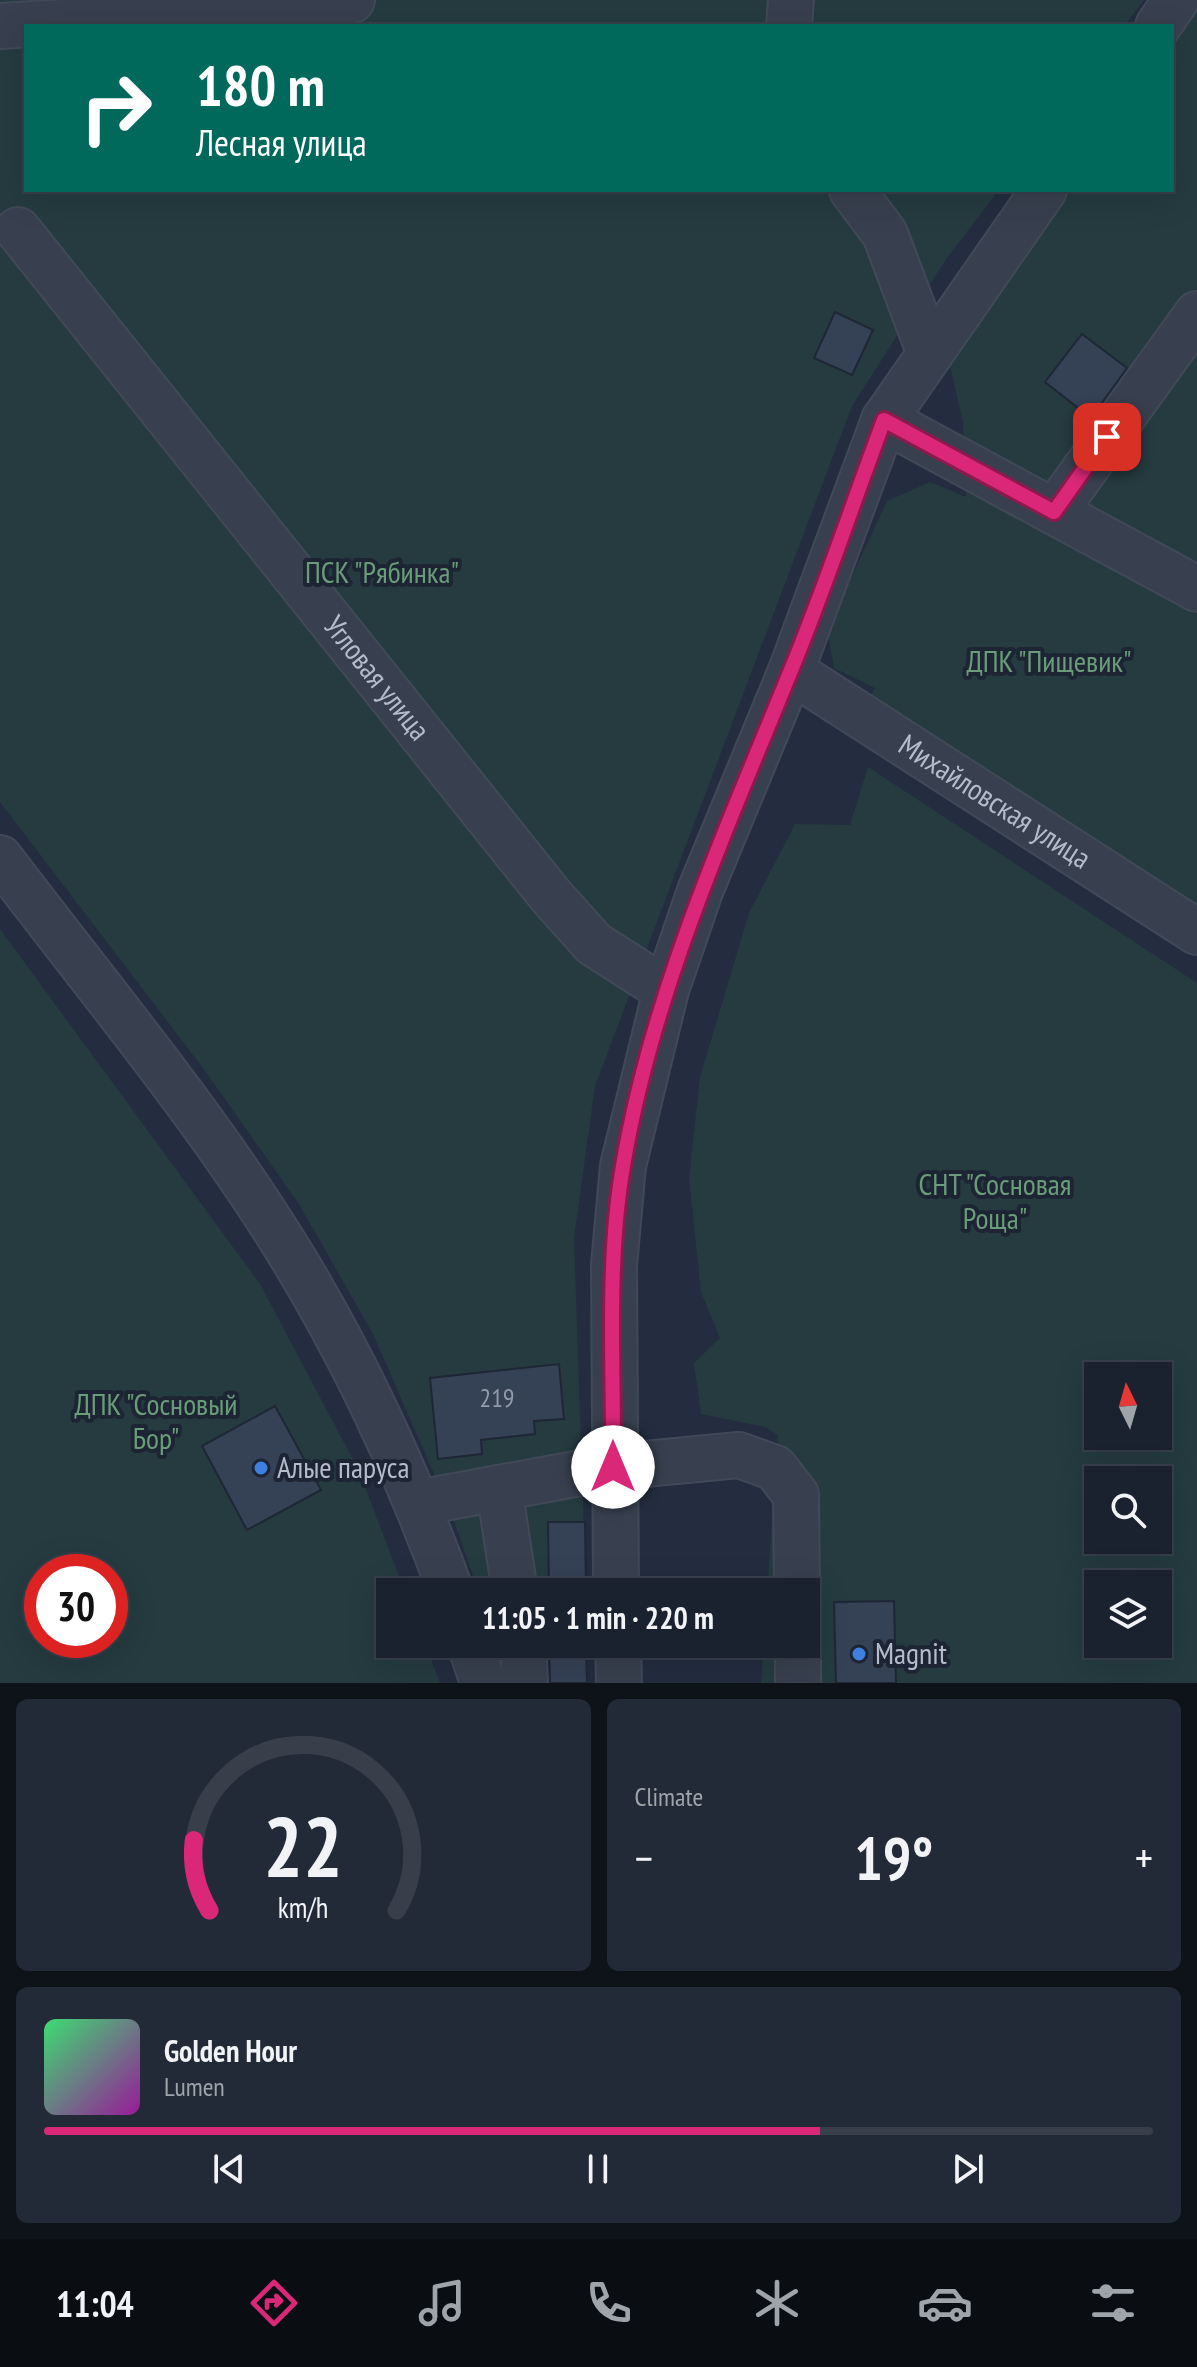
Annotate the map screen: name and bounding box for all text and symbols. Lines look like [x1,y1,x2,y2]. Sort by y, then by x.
text: 180 m [196,49,325,121]
icon: right [64,56,168,160]
text: Лесная улица [196,119,367,166]
pin [1073,403,1141,471]
icon: arrive [1085,415,1129,459]
park label: ПСК "Рябинка" [305,552,459,591]
street label: Угловая улица [316,607,440,748]
park label: ДПК "Пищевик" [966,641,1132,680]
street label: Михайловская улица [892,724,1099,877]
park label: СНТ "Сосновая Роща" [919,1164,1071,1237]
north arrow [1084,1362,1172,1450]
map controls [1084,1362,1172,1658]
house number: 219 [479,1381,515,1414]
park label: ДПК "Сосновый Бор" [74,1384,238,1457]
position arrow [571,1425,655,1509]
place label: Алые паруса [277,1447,410,1486]
marker: Алые паруса [252,1459,270,1477]
button: search [1084,1466,1172,1554]
speed limit sign: 30 [24,1554,128,1658]
button: layers [1084,1570,1172,1658]
text: 11:05 · 1 min · 220 m [482,1598,714,1637]
place label: Magnit [875,1633,948,1672]
marker: Magnit [850,1645,868,1663]
text: Climate [635,1780,703,1813]
text: 22 [263,1792,343,1900]
text: 19° [854,1819,933,1897]
text: − [635,1829,653,1886]
text: + [1135,1829,1153,1886]
text: km/h [278,1889,329,1926]
text: Golden Hour [164,2031,297,2070]
text: Lumen [164,2070,225,2103]
icon: previous [207,2147,251,2191]
icon: pause [576,2147,620,2191]
icon: next [946,2147,990,2191]
icon: directions [246,2275,302,2331]
icon: music [414,2275,470,2331]
icon: phone [581,2275,637,2331]
icon: climate [749,2275,805,2331]
icon: car [917,2275,973,2331]
icon: filters [1085,2275,1141,2331]
text: 11:04 [56,2280,134,2327]

